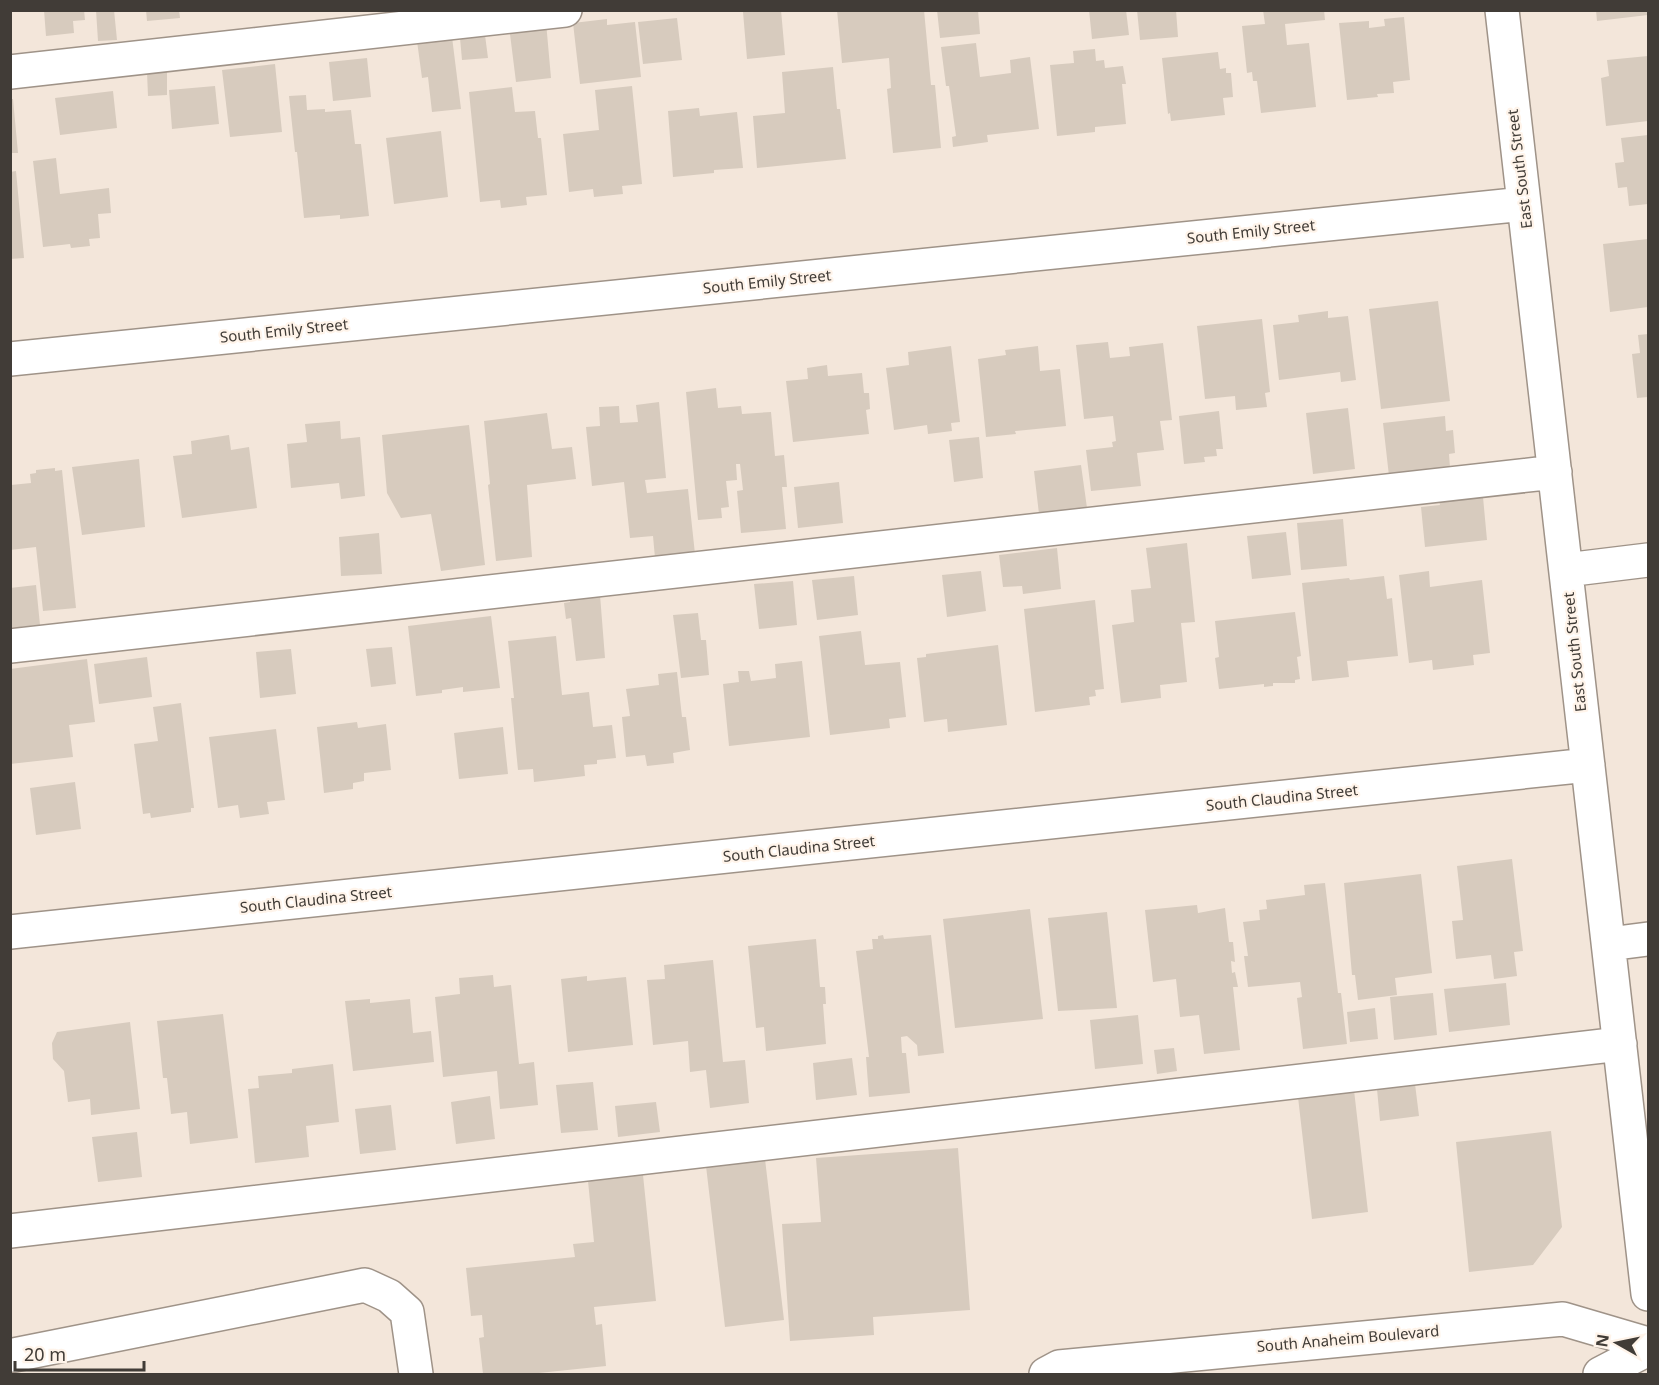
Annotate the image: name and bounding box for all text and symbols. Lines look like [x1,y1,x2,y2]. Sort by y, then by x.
street label: East South Street [1502,108,1536,230]
street label: South Emily Street [1186,214,1317,248]
street label: South Emily Street [702,264,833,298]
street label: South Emily Street [219,313,350,347]
street label: East South Street [1558,591,1590,713]
street label: South Claudina Street [1205,779,1359,815]
street label: South Claudina Street [722,830,876,866]
street label: South Claudina Street [239,881,393,917]
north arrow [1587,1313,1647,1373]
street label: South Anaheim Boulevard [1256,1320,1440,1356]
text: N [1590,1333,1614,1349]
scale bar [15,1334,144,1372]
text: 20 m [24,1342,66,1366]

